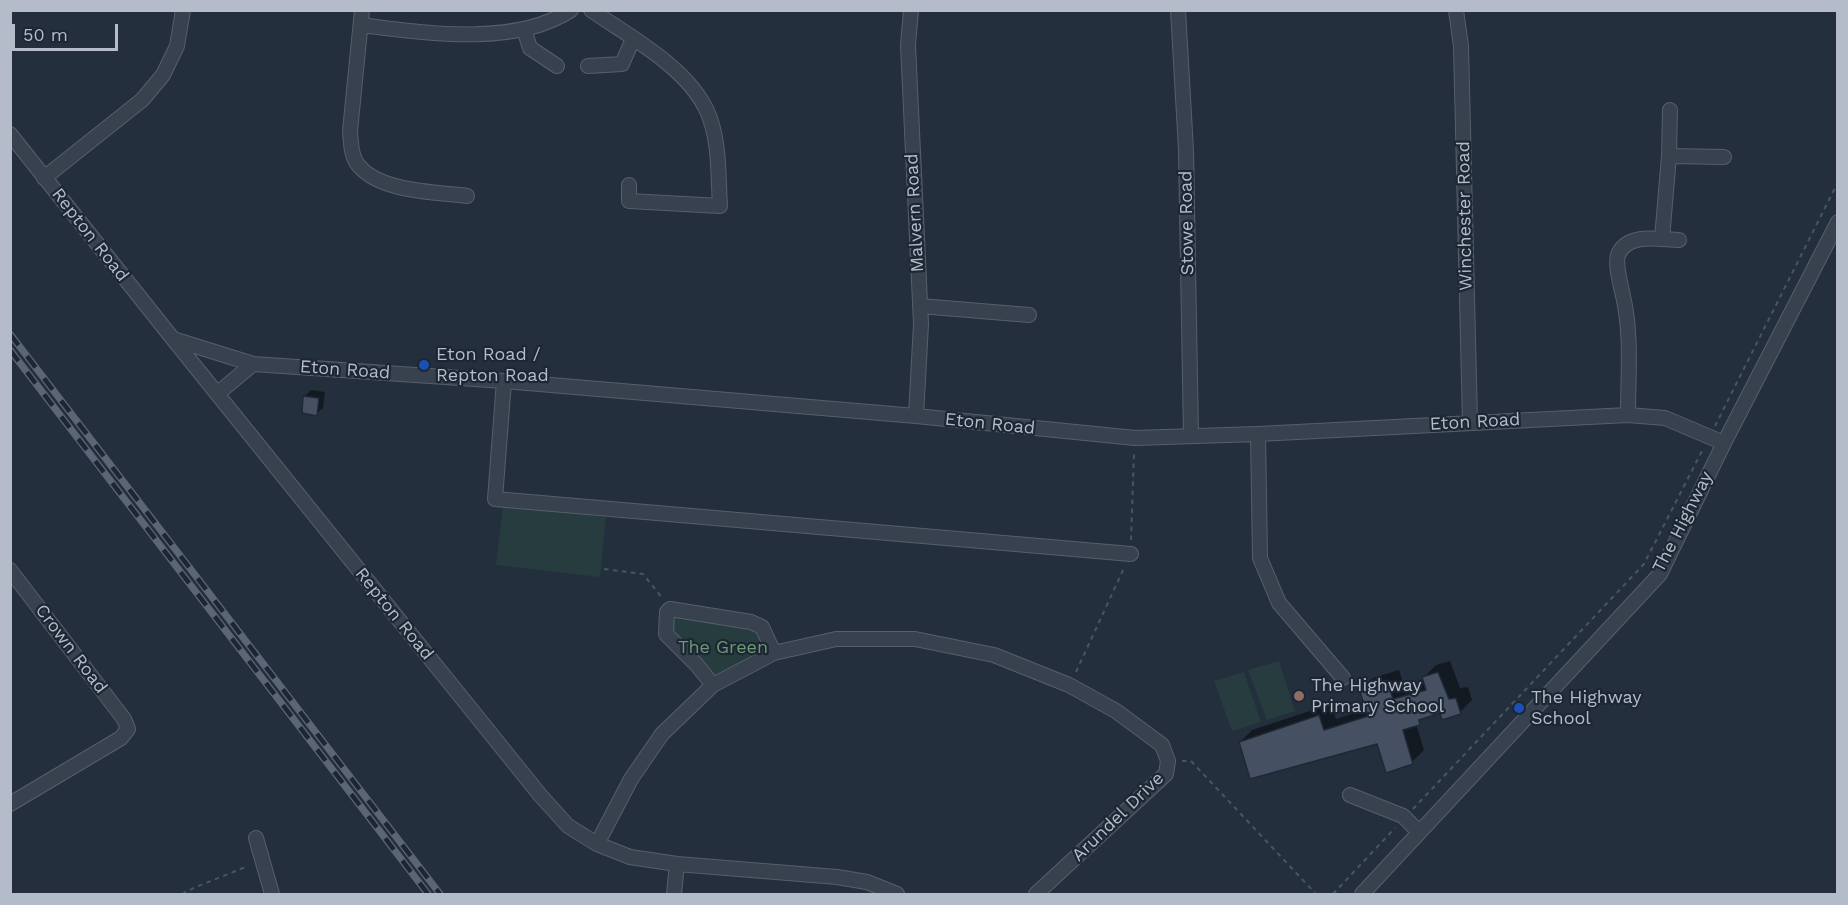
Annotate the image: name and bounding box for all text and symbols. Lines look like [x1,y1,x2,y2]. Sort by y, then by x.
scale bar [15,12,122,50]
text: 50 m [23,24,68,45]
street label: Winchester Road [1453,141,1477,291]
street label: Malvern Road [901,153,929,273]
street label: Stowe Road [1175,170,1199,276]
street label: Repton Road [47,184,133,286]
place label: Eton Road / Repton Road [436,344,549,386]
street label: Eton Road [299,356,391,384]
marker: Eton Road / Repton Road [417,358,431,372]
street label: Eton Road [944,409,1036,439]
street label: Eton Road [1429,409,1521,435]
street label: The Highway [1648,468,1718,576]
street label: Repton Road [350,563,438,665]
street label: Crown Road [30,600,112,698]
park label: The Green [678,637,768,659]
place label: The Highway Primary School [1311,675,1444,718]
place label: The Highway School [1531,687,1642,730]
marker: The Highway Primary School [1292,689,1306,703]
marker: The Highway School [1512,701,1526,715]
street label: Arundel Drive [1067,768,1169,866]

